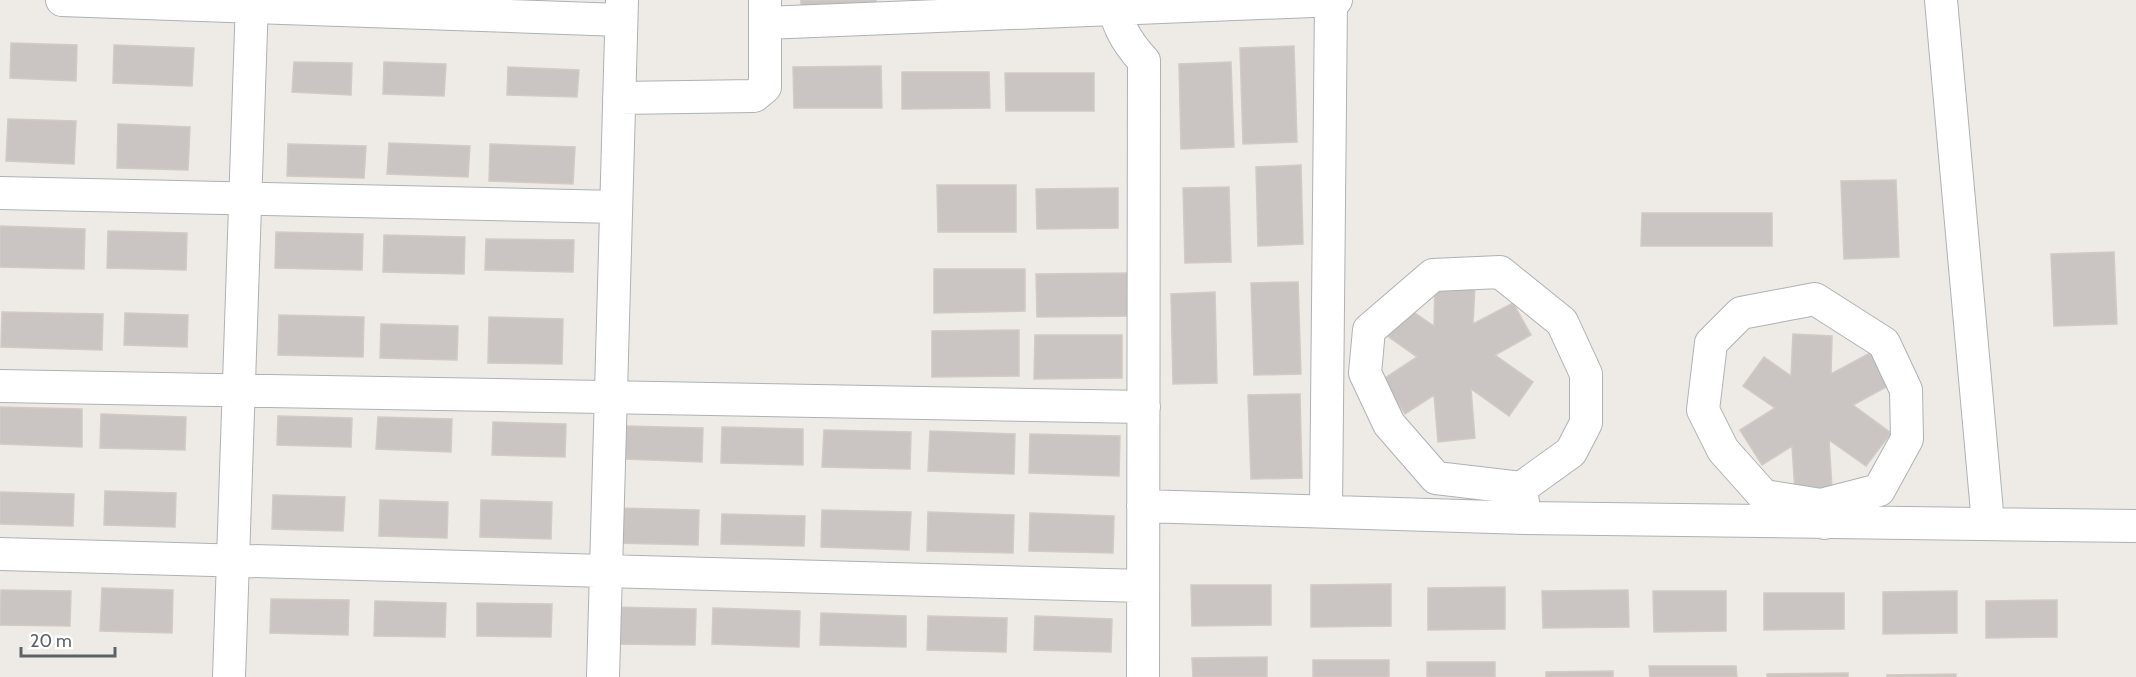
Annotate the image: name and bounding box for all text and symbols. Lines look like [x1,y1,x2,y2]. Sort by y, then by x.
scale bar [21,620,116,658]
text: 20 m [30,630,72,652]

